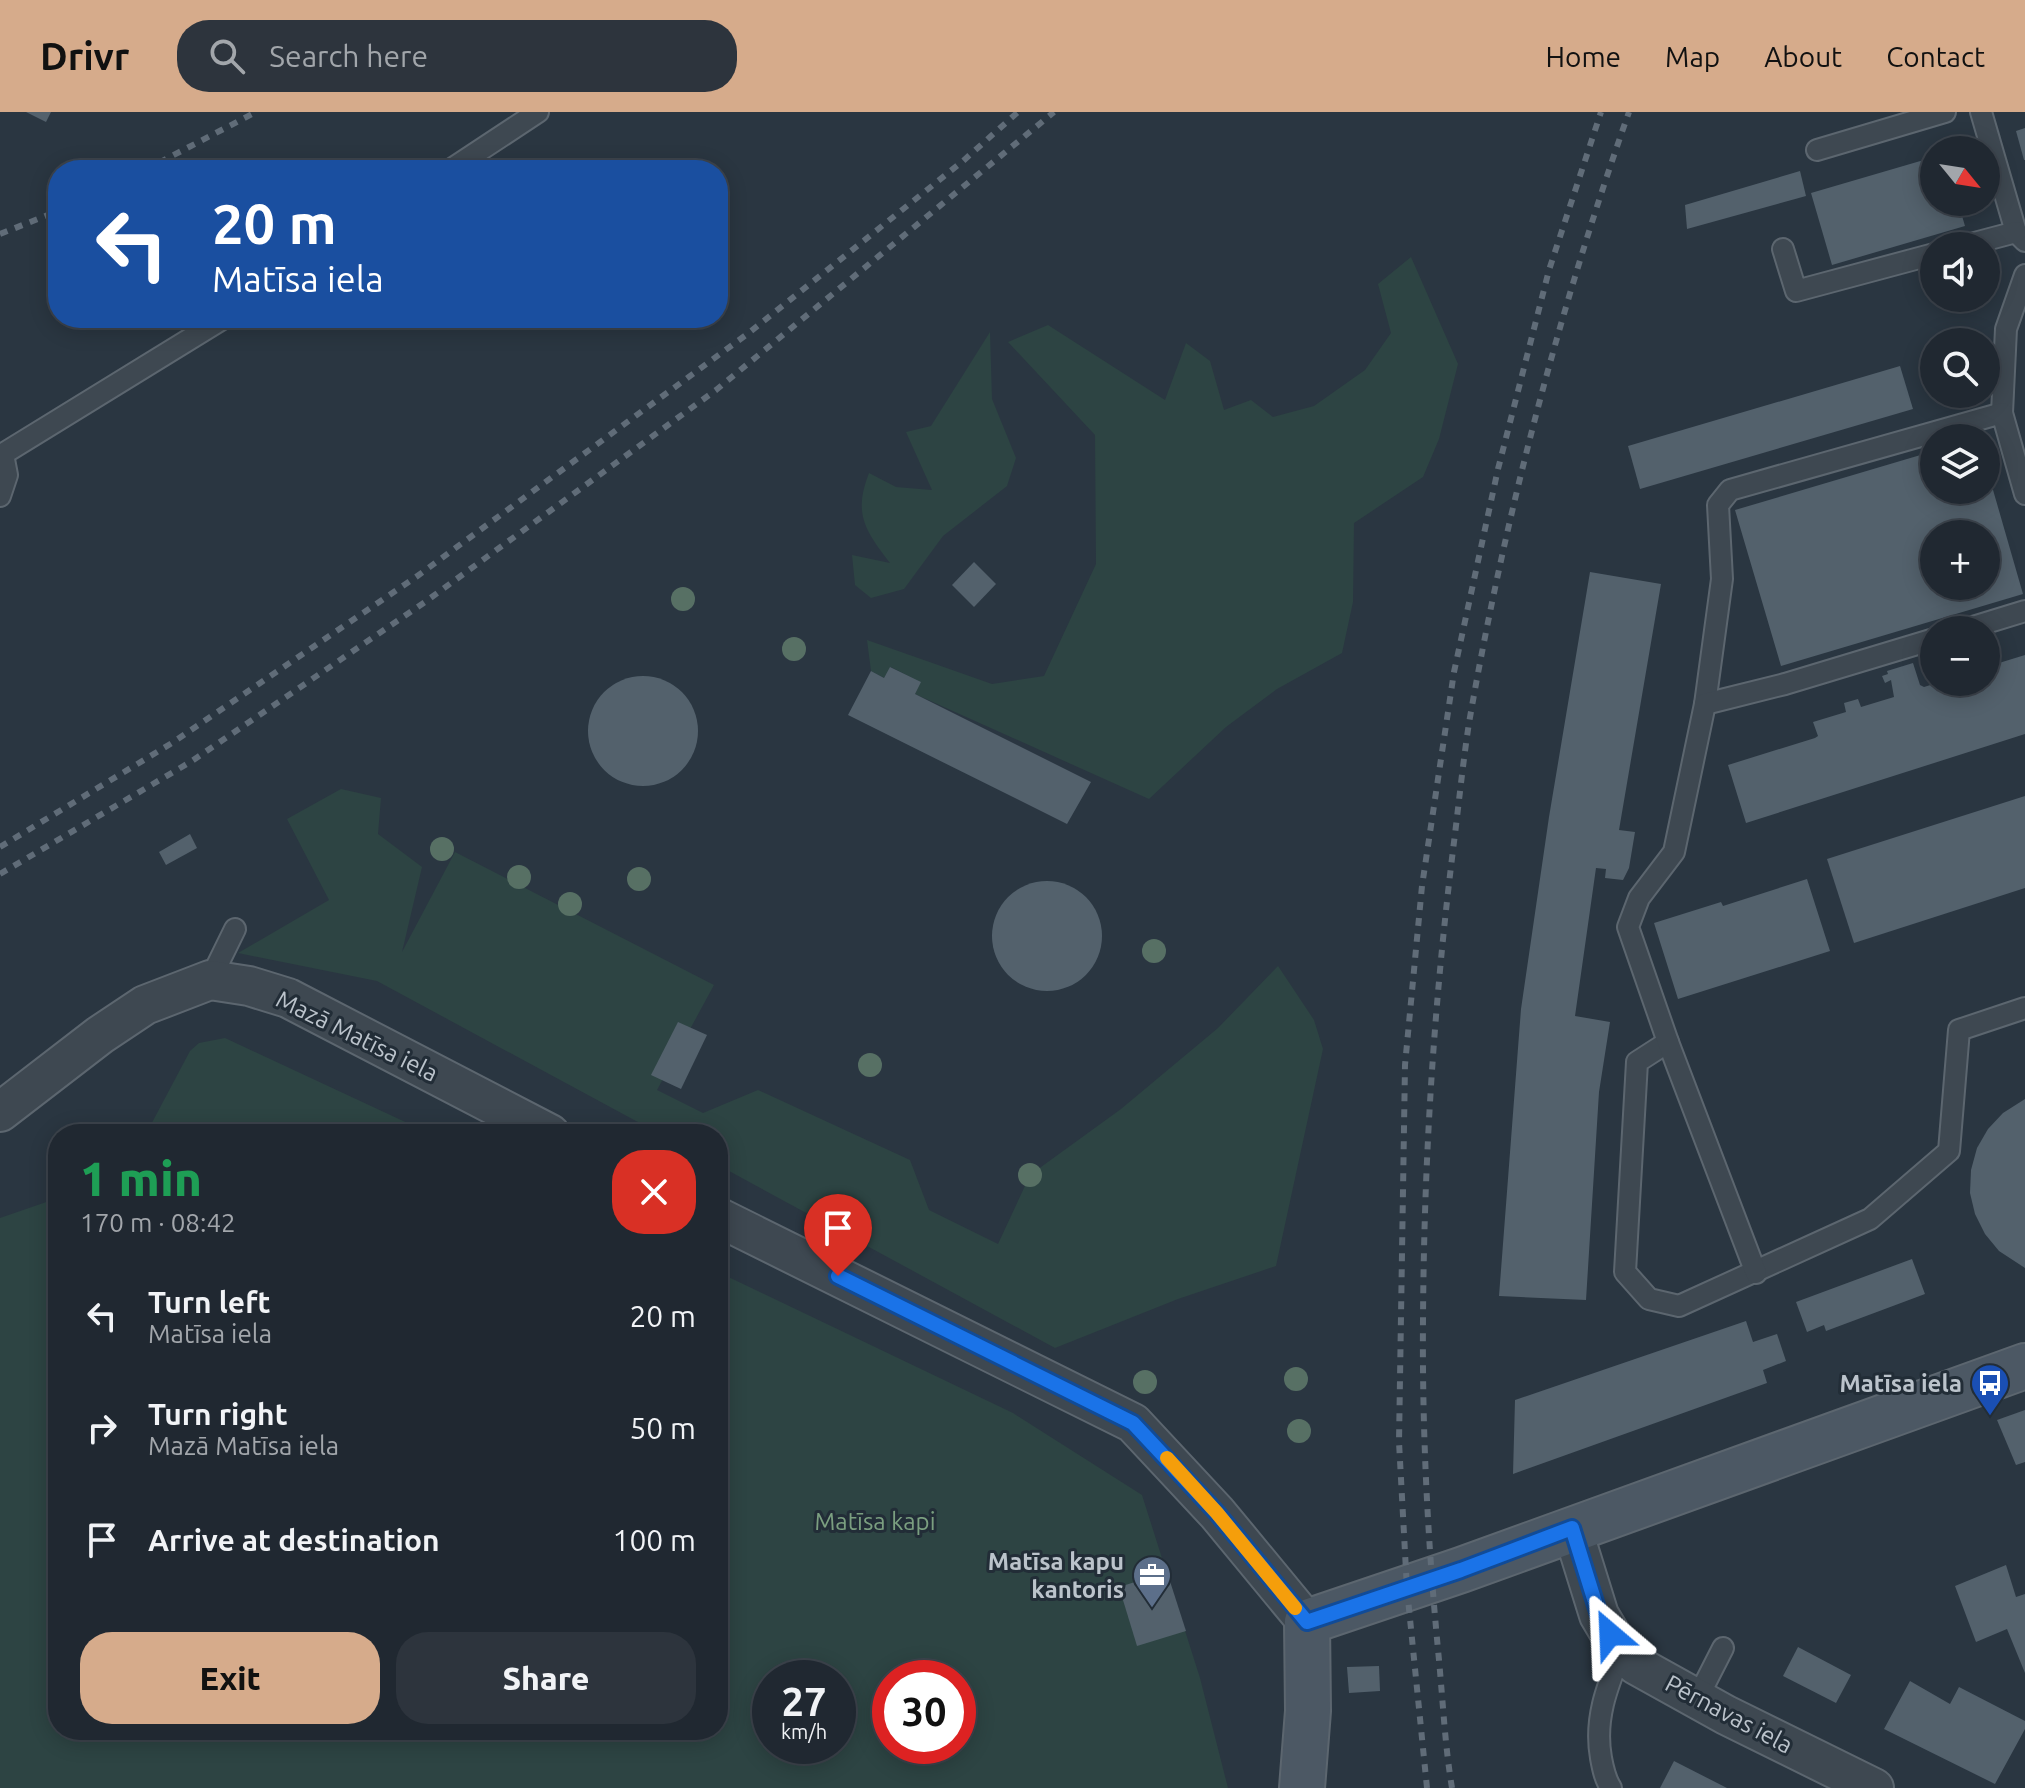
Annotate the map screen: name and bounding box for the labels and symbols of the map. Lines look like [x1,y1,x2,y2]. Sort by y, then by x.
north arrow [1920,136,2000,216]
street label: Mazā Matīsa iela [272,985,442,1087]
pin [804,1194,872,1276]
bus stop icon: Matīsa iela [1969,1362,2011,1417]
place label: Matīsa iela [1839,1370,1962,1397]
park label: Matīsa kapi [814,1508,936,1535]
place label: Matīsa kapu kantoris [988,1548,1124,1603]
office icon: Matīsa kapu kantoris [1131,1554,1173,1609]
position arrow [1568,1592,1652,1676]
speed limit sign: 30 [872,1660,976,1764]
street label: Pērnavas iela [1661,1669,1797,1759]

